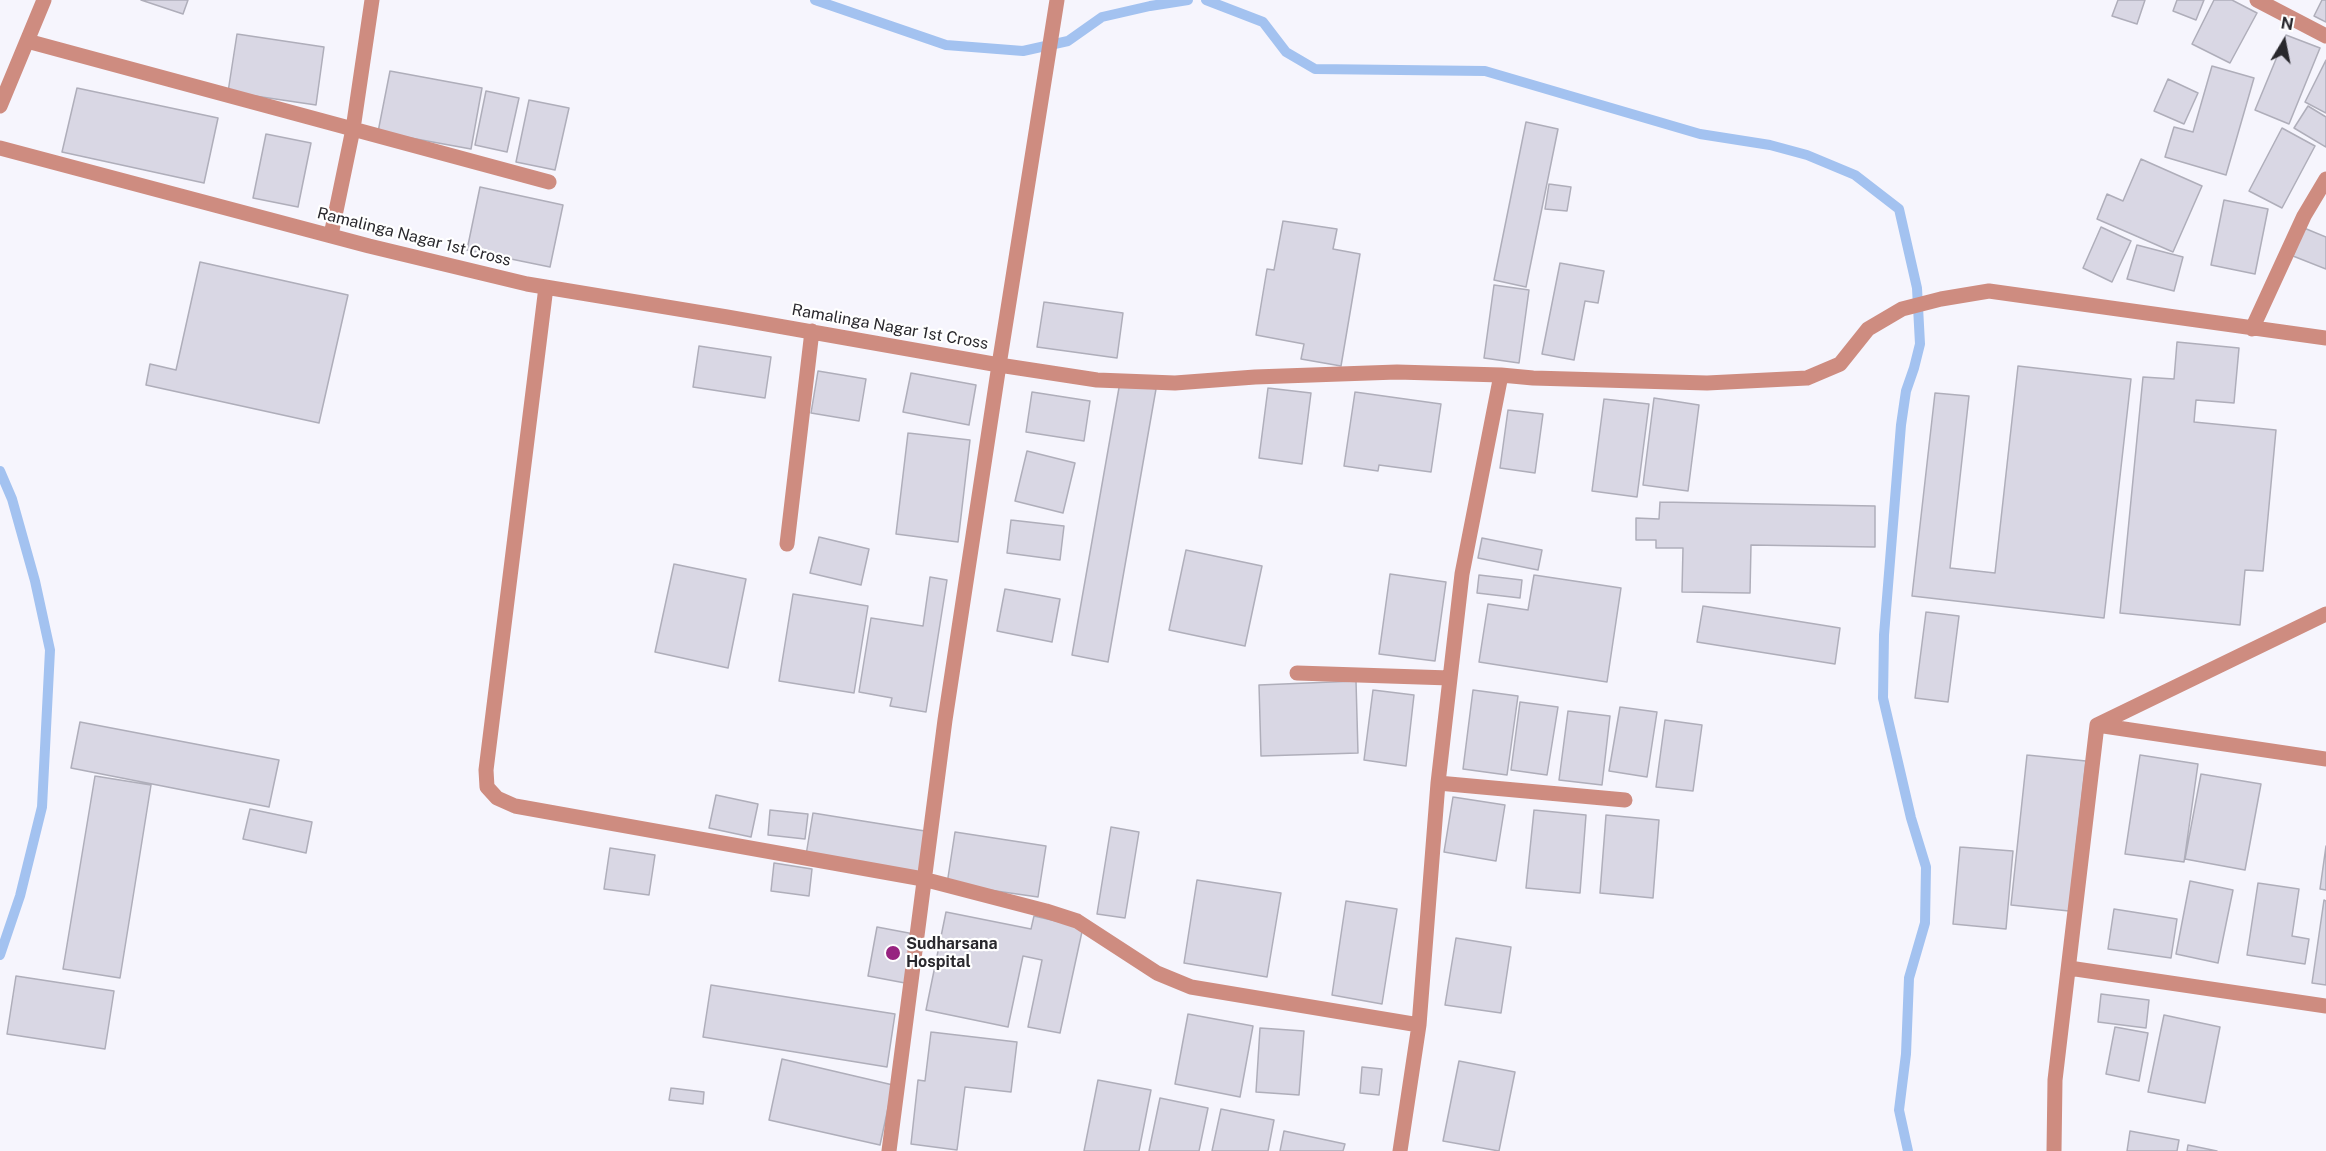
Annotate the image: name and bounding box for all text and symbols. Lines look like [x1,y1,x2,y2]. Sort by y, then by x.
north arrow [2254,12,2314,72]
text: N [2279,13,2295,34]
street label: Ramalinga Nagar 1st Cross [315,204,513,270]
street label: Ramalinga Nagar 1st Cross [790,300,990,354]
place label: Sudharsana Hospital [906,934,997,972]
marker: Sudharsana Hospital [884,944,902,962]

